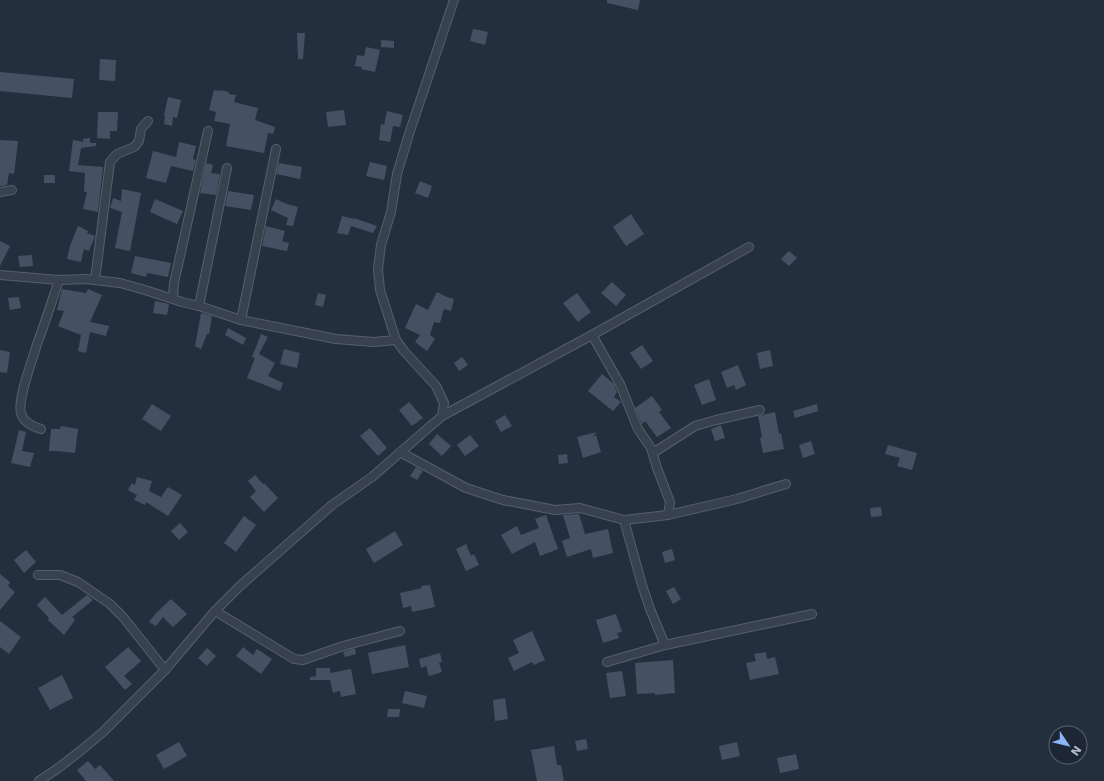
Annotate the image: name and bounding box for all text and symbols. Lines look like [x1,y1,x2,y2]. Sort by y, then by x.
north arrow [1048,725,1088,765]
text: N [1068,743,1084,758]

